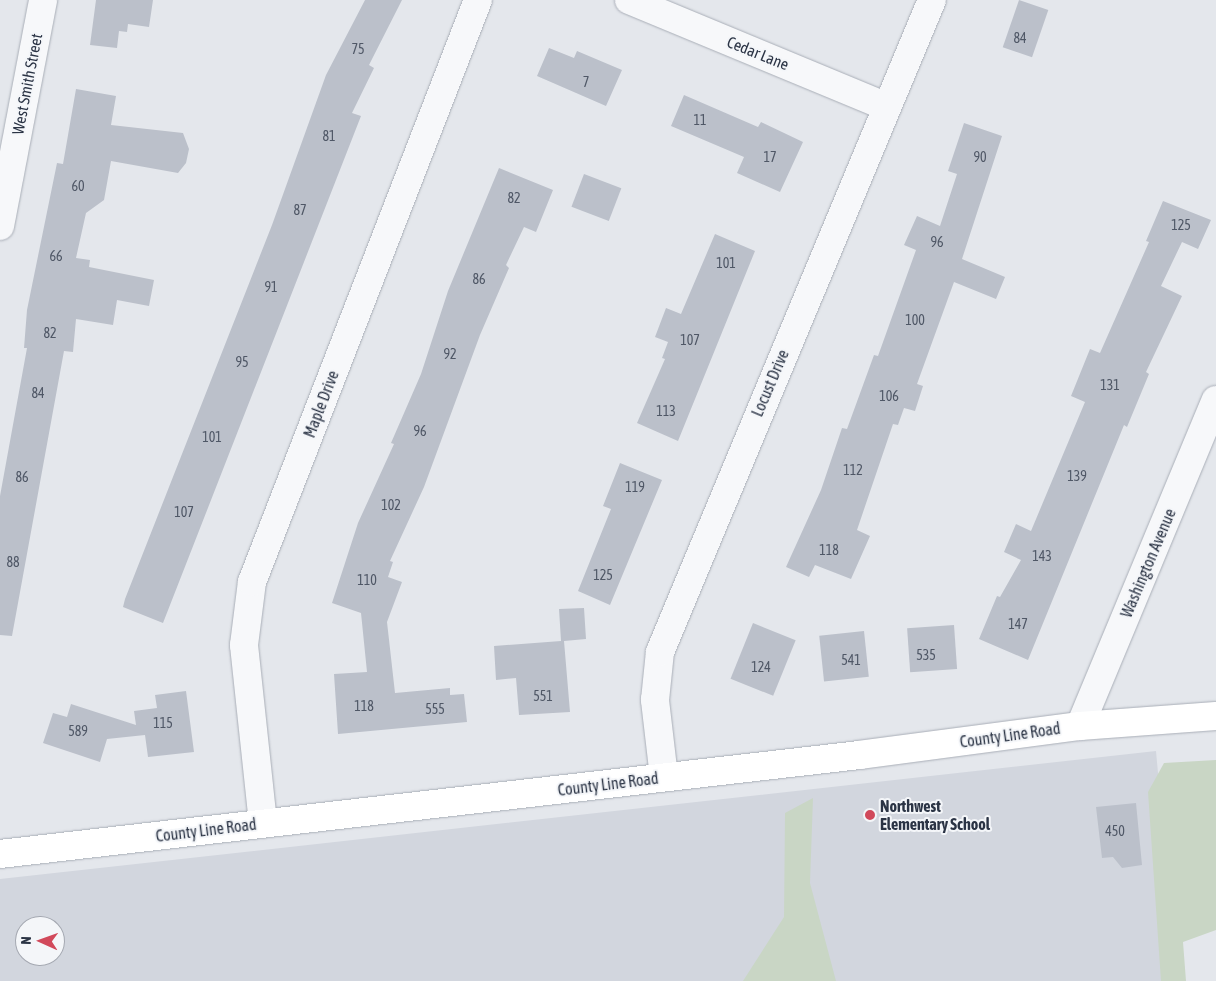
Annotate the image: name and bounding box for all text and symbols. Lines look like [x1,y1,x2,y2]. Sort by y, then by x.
house number: 84 [1013,30,1027,46]
street label: West Smith Street [8,32,46,136]
street label: Cedar Lane [724,32,792,74]
house number: 75 [351,41,365,57]
house number: 7 [583,74,589,90]
house number: 11 [693,112,707,128]
house number: 81 [322,128,336,144]
house number: 17 [763,149,777,165]
house number: 90 [973,149,987,165]
house number: 60 [71,178,85,194]
house number: 82 [507,190,521,206]
house number: 87 [293,202,307,218]
house number: 125 [1171,217,1191,233]
house number: 96 [930,234,944,250]
house number: 66 [49,248,63,264]
house number: 101 [716,255,736,271]
house number: 86 [472,271,486,287]
house number: 91 [264,279,278,295]
house number: 100 [905,312,925,328]
house number: 82 [43,325,57,341]
house number: 107 [680,332,700,348]
house number: 92 [443,346,457,362]
street label: Locust Drive [747,347,793,419]
house number: 95 [235,354,249,370]
street label: Maple Drive [299,368,343,440]
house number: 131 [1100,377,1120,393]
house number: 84 [31,385,45,401]
house number: 106 [879,388,899,404]
house number: 113 [656,403,676,419]
house number: 96 [413,423,427,439]
house number: 101 [202,429,222,445]
house number: 112 [843,462,863,478]
house number: 139 [1067,468,1087,484]
house number: 86 [15,469,29,485]
house number: 119 [625,479,645,495]
house number: 102 [381,497,401,513]
house number: 107 [174,504,194,520]
street label: Washington Avenue [1116,506,1180,620]
house number: 118 [819,542,839,558]
house number: 143 [1032,548,1052,564]
house number: 88 [6,554,20,570]
house number: 125 [593,567,613,583]
house number: 110 [357,572,377,588]
house number: 147 [1008,616,1028,632]
house number: 535 [916,647,936,663]
house number: 541 [841,652,861,668]
house number: 124 [751,659,771,675]
house number: 551 [533,688,553,704]
house number: 118 [354,698,374,714]
house number: 555 [425,701,445,717]
house number: 115 [153,715,173,731]
street label: County Line Road [959,718,1061,752]
house number: 589 [68,723,88,739]
street label: County Line Road [557,768,659,800]
place label: Northwest Elementary School [880,796,990,834]
marker: Northwest Elementary School [864,809,876,821]
street label: County Line Road [155,814,257,846]
house number: 450 [1105,823,1125,839]
north arrow [15,916,65,966]
text: N [18,936,34,945]

